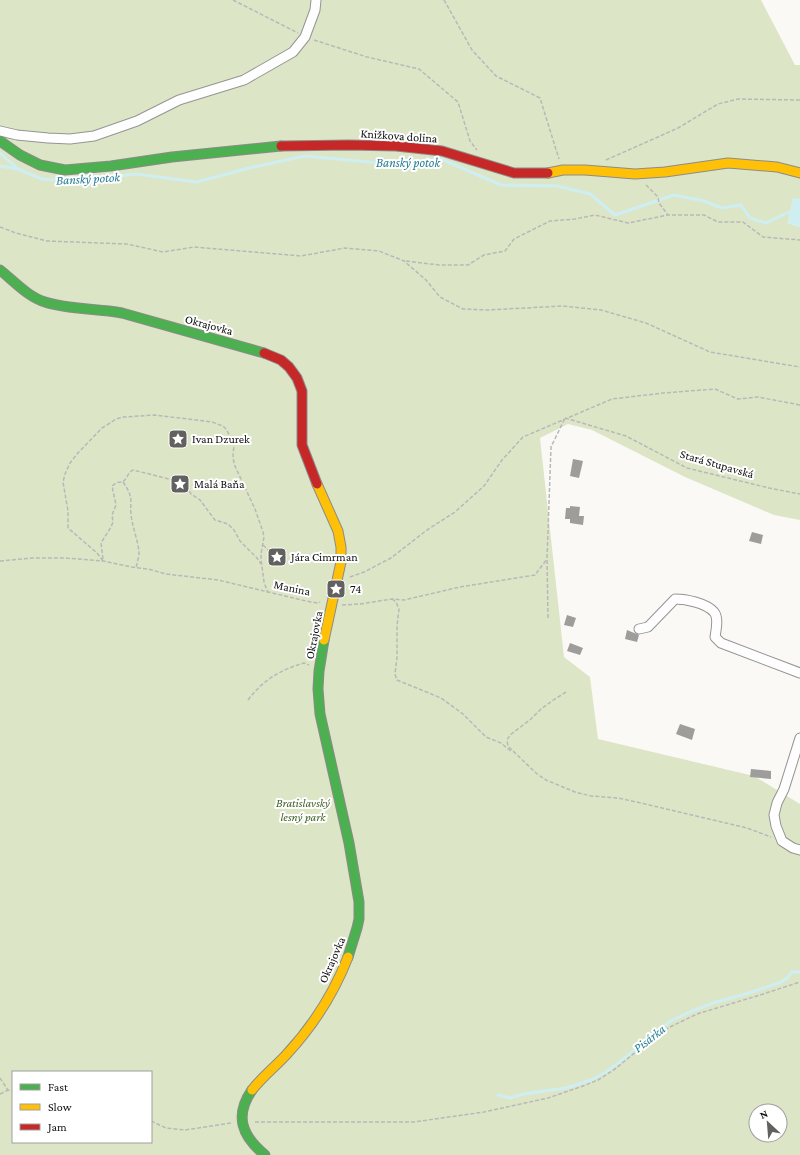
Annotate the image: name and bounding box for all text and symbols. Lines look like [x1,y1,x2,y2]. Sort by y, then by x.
street label: Knižkova dolina [360,126,438,146]
water label: Banský potok [376,155,441,170]
water label: Banský potok [56,169,122,188]
street label: Okrajovka [184,312,235,338]
place icon: Ivan Dzurek [167,428,189,450]
place label: Ivan Dzurek [192,432,250,446]
street label: Stará Stupavská [679,447,756,481]
place icon: Malá Baňa [169,473,191,495]
place label: Malá Baňa [194,477,245,491]
place icon: Jára Cimrman [266,546,288,568]
place label: Jára Cimrman [290,550,358,564]
street label: Manina [272,577,312,599]
place icon: 74 [325,578,347,600]
place label: 74 [350,582,361,596]
street label: Okrajovka [302,609,326,660]
park label: Bratislavský lesný park [276,796,331,824]
street label: Okrajovka [316,934,349,985]
water label: Pisárka [630,1021,668,1055]
legend [12,1071,152,1143]
text: Fast [48,1080,69,1094]
text: Slow [48,1100,72,1114]
north arrow [748,1103,788,1143]
text: N [758,1107,770,1121]
text: Jam [47,1120,67,1134]

